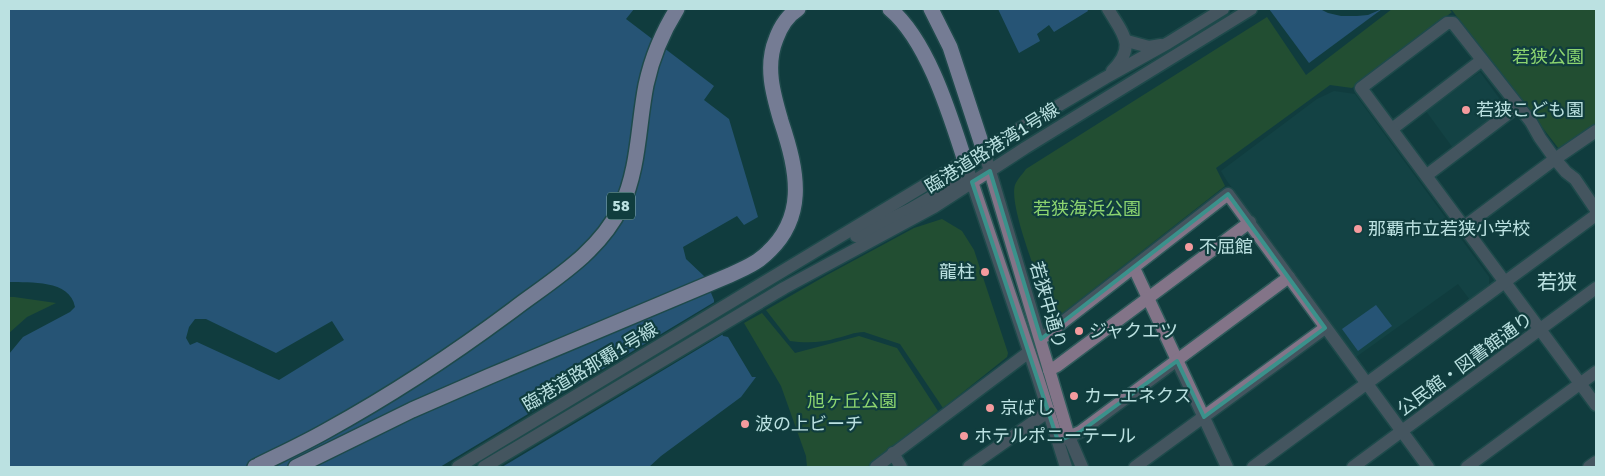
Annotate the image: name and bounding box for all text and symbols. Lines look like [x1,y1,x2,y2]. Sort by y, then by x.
park label: 若狭公園 [1512,46,1584,68]
street label: 臨港道路港湾1号線 [921,98,1063,198]
place label: 若狭こども園 [1476,99,1584,121]
marker: 若狭こども園 [1460,104,1472,116]
road number: 58 [607,192,635,220]
park label: 若狭海浜公園 [1033,198,1141,220]
place label: 那覇市立若狭小学校 [1368,218,1530,240]
marker: 那覇市立若狭小学校 [1352,223,1364,235]
place label: 不屈館 [1199,236,1253,258]
marker: 不屈館 [1183,241,1195,253]
street label: 若狭中通り [1025,259,1071,351]
place label: 龍柱 [939,261,975,283]
marker: 龍柱 [979,266,991,278]
district label: 若狭 [1537,270,1577,295]
street label: 公民館・図書館通り [1393,307,1537,421]
street label: 臨港道路那覇1号線 [518,318,662,416]
place label: ジャクエツ [1089,320,1178,342]
marker: ジャクエツ [1073,325,1085,337]
place label: カーエネクス [1084,385,1191,407]
park label: 旭ヶ丘公園 [807,390,897,412]
marker: カーエネクス [1068,390,1080,402]
place label: 京ばし [1000,397,1054,419]
marker: 京ばし [984,402,996,414]
place label: 波の上ビーチ [755,413,863,435]
marker: 波の上ビーチ [739,418,751,430]
place label: ホテルポニーテール [974,425,1136,447]
marker: ホテルポニーテール [958,430,970,442]

